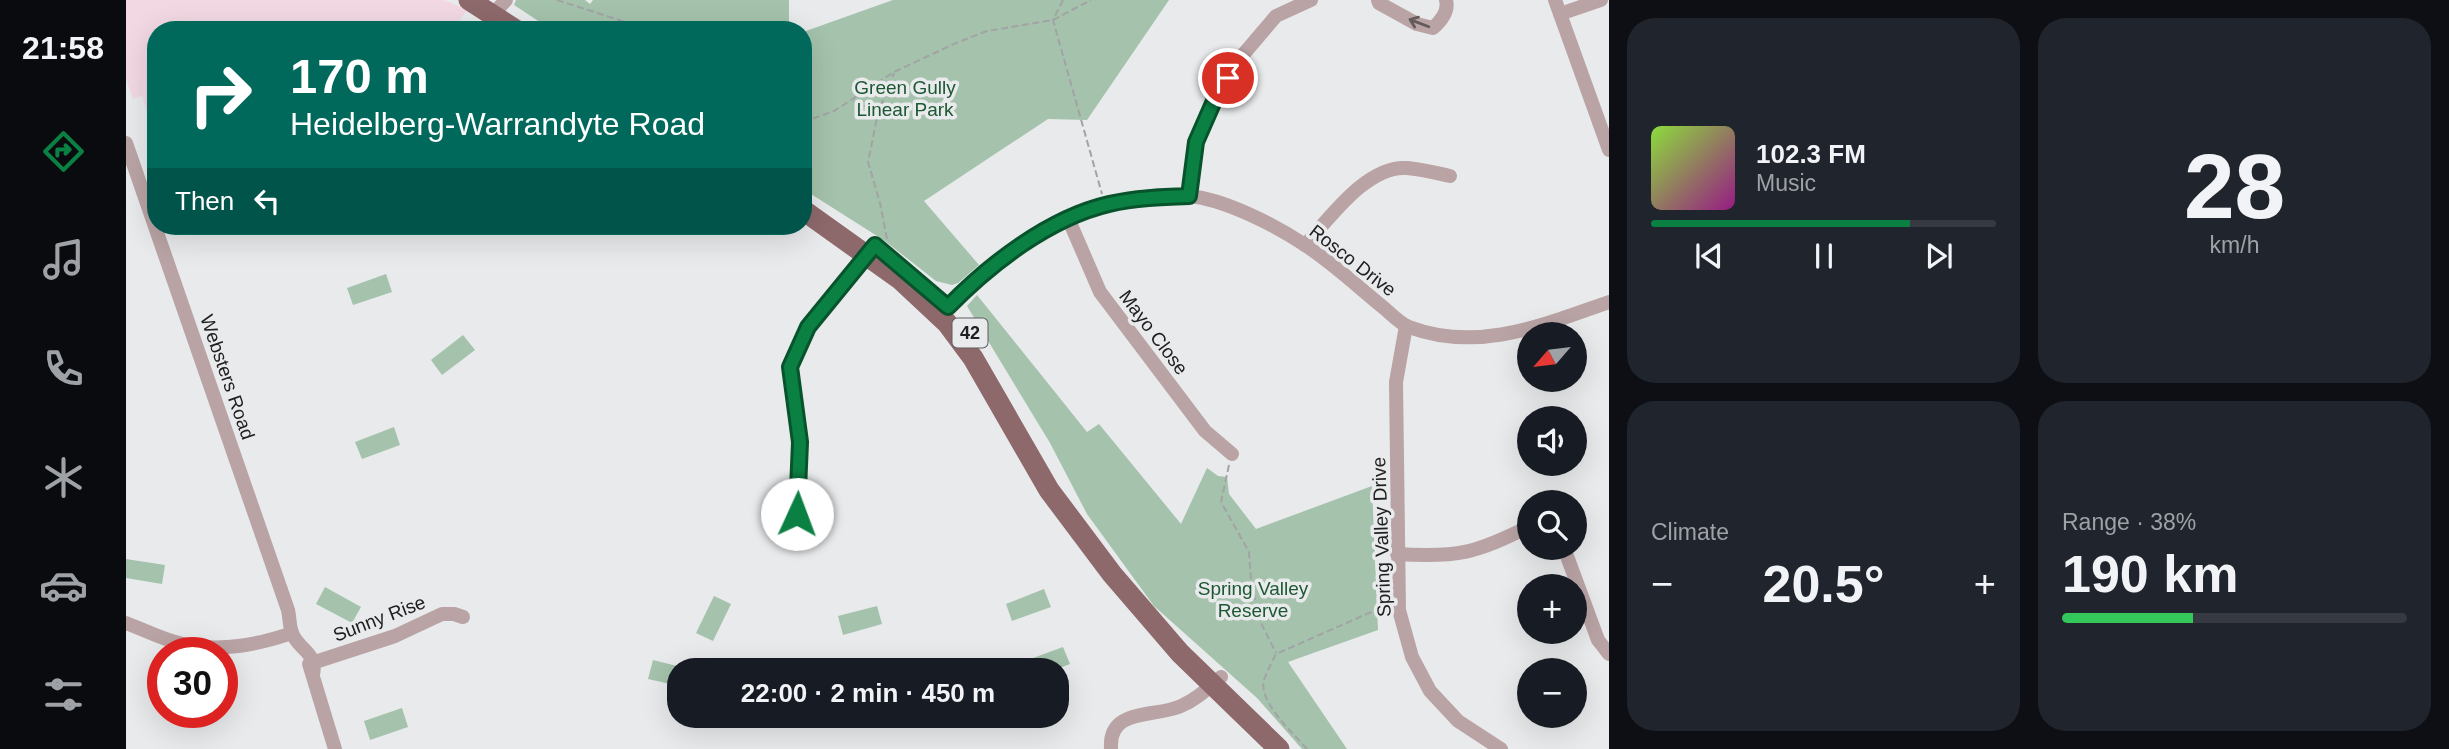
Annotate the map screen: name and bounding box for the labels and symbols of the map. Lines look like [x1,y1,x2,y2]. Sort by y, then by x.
one-way arrow [1409,16,1431,29]
pin [1198,48,1258,108]
park label: Green Gully Linear Park [854,77,956,120]
street label: Rosco Drive [1305,220,1400,301]
street label: Mayo Close [1115,286,1192,379]
street label: Websters Road [196,312,259,442]
road number: 42 [952,318,988,348]
north arrow [1517,322,1587,392]
street label: Spring Valley Drive [1368,457,1395,617]
position arrow [760,477,834,551]
park label: Spring Valley Reserve [1198,578,1309,621]
street label: Sunny Rise [330,591,428,646]
speed limit sign: 30 [147,637,238,728]

